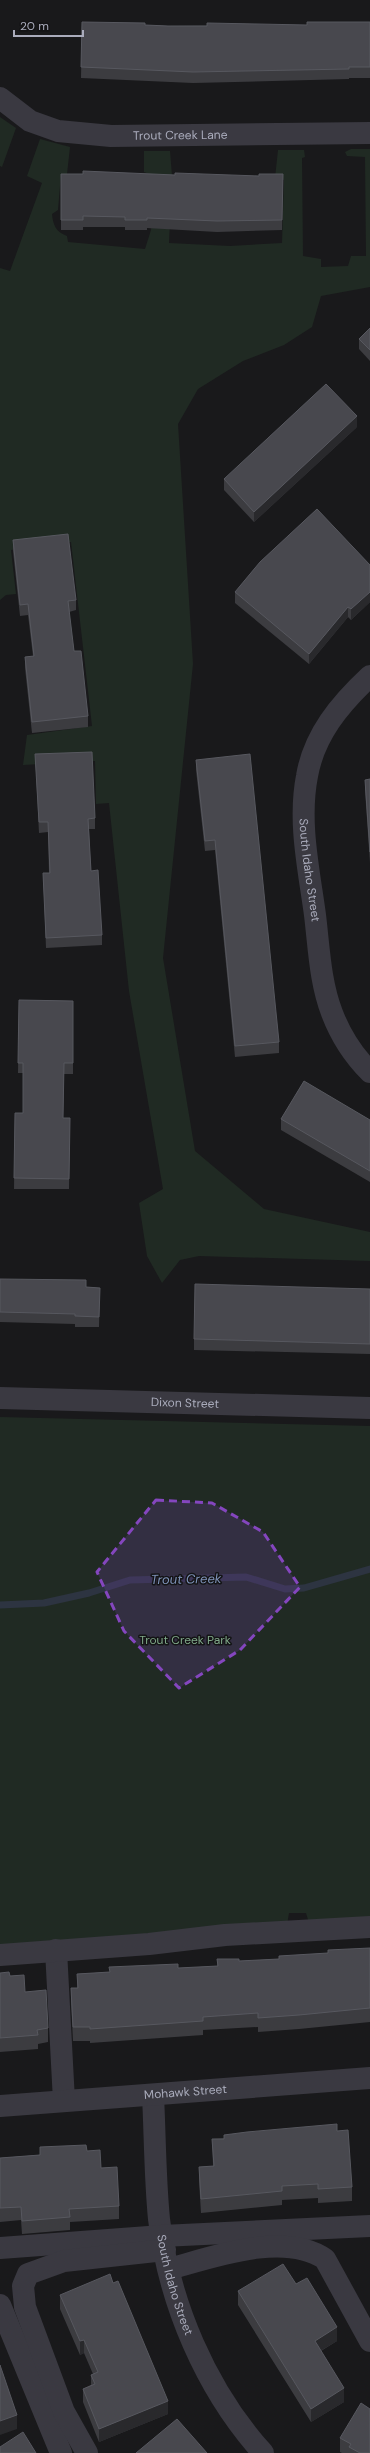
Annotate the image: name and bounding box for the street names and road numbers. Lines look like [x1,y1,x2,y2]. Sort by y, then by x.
street label: Trout Creek Lane [133,127,228,144]
street label: South Idaho Street [296,818,324,923]
street label: Dixon Street [151,1394,219,1412]
street label: Mohawk Street [143,2081,228,2103]
street label: South Idaho Street [153,2233,197,2338]

